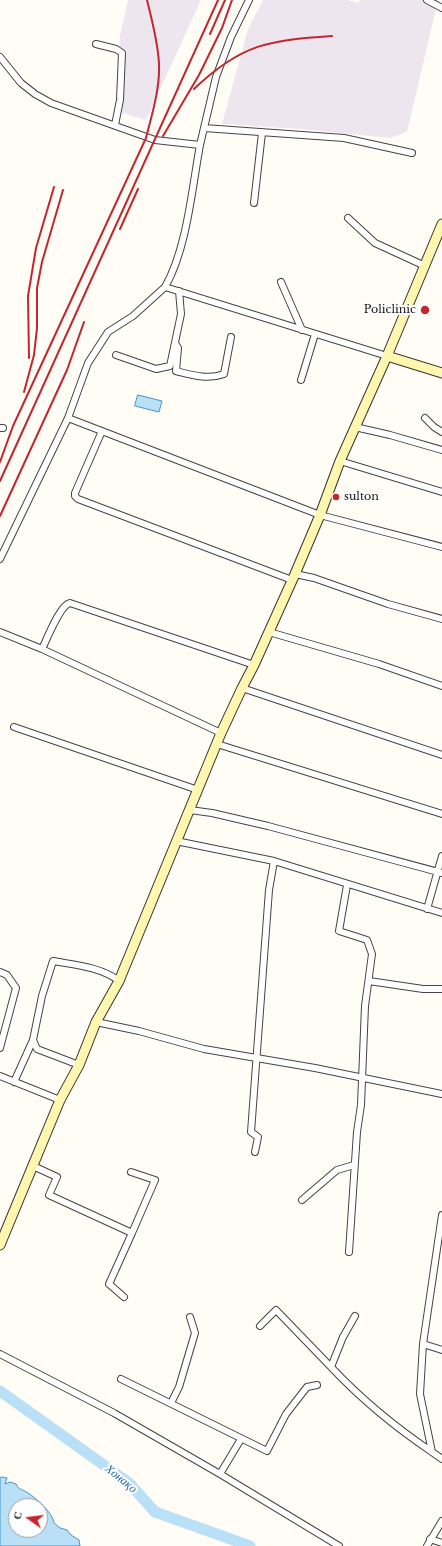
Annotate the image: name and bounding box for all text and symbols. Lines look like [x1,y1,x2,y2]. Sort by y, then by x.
place label: Policlinic [364,303,416,317]
marker: Policlinic [419,304,431,316]
place label: sulton [344,490,379,504]
marker: sulton [331,492,341,502]
water label: Хонақо [102,1462,140,1496]
north arrow [8,1498,48,1538]
text: С [10,1510,25,1521]

